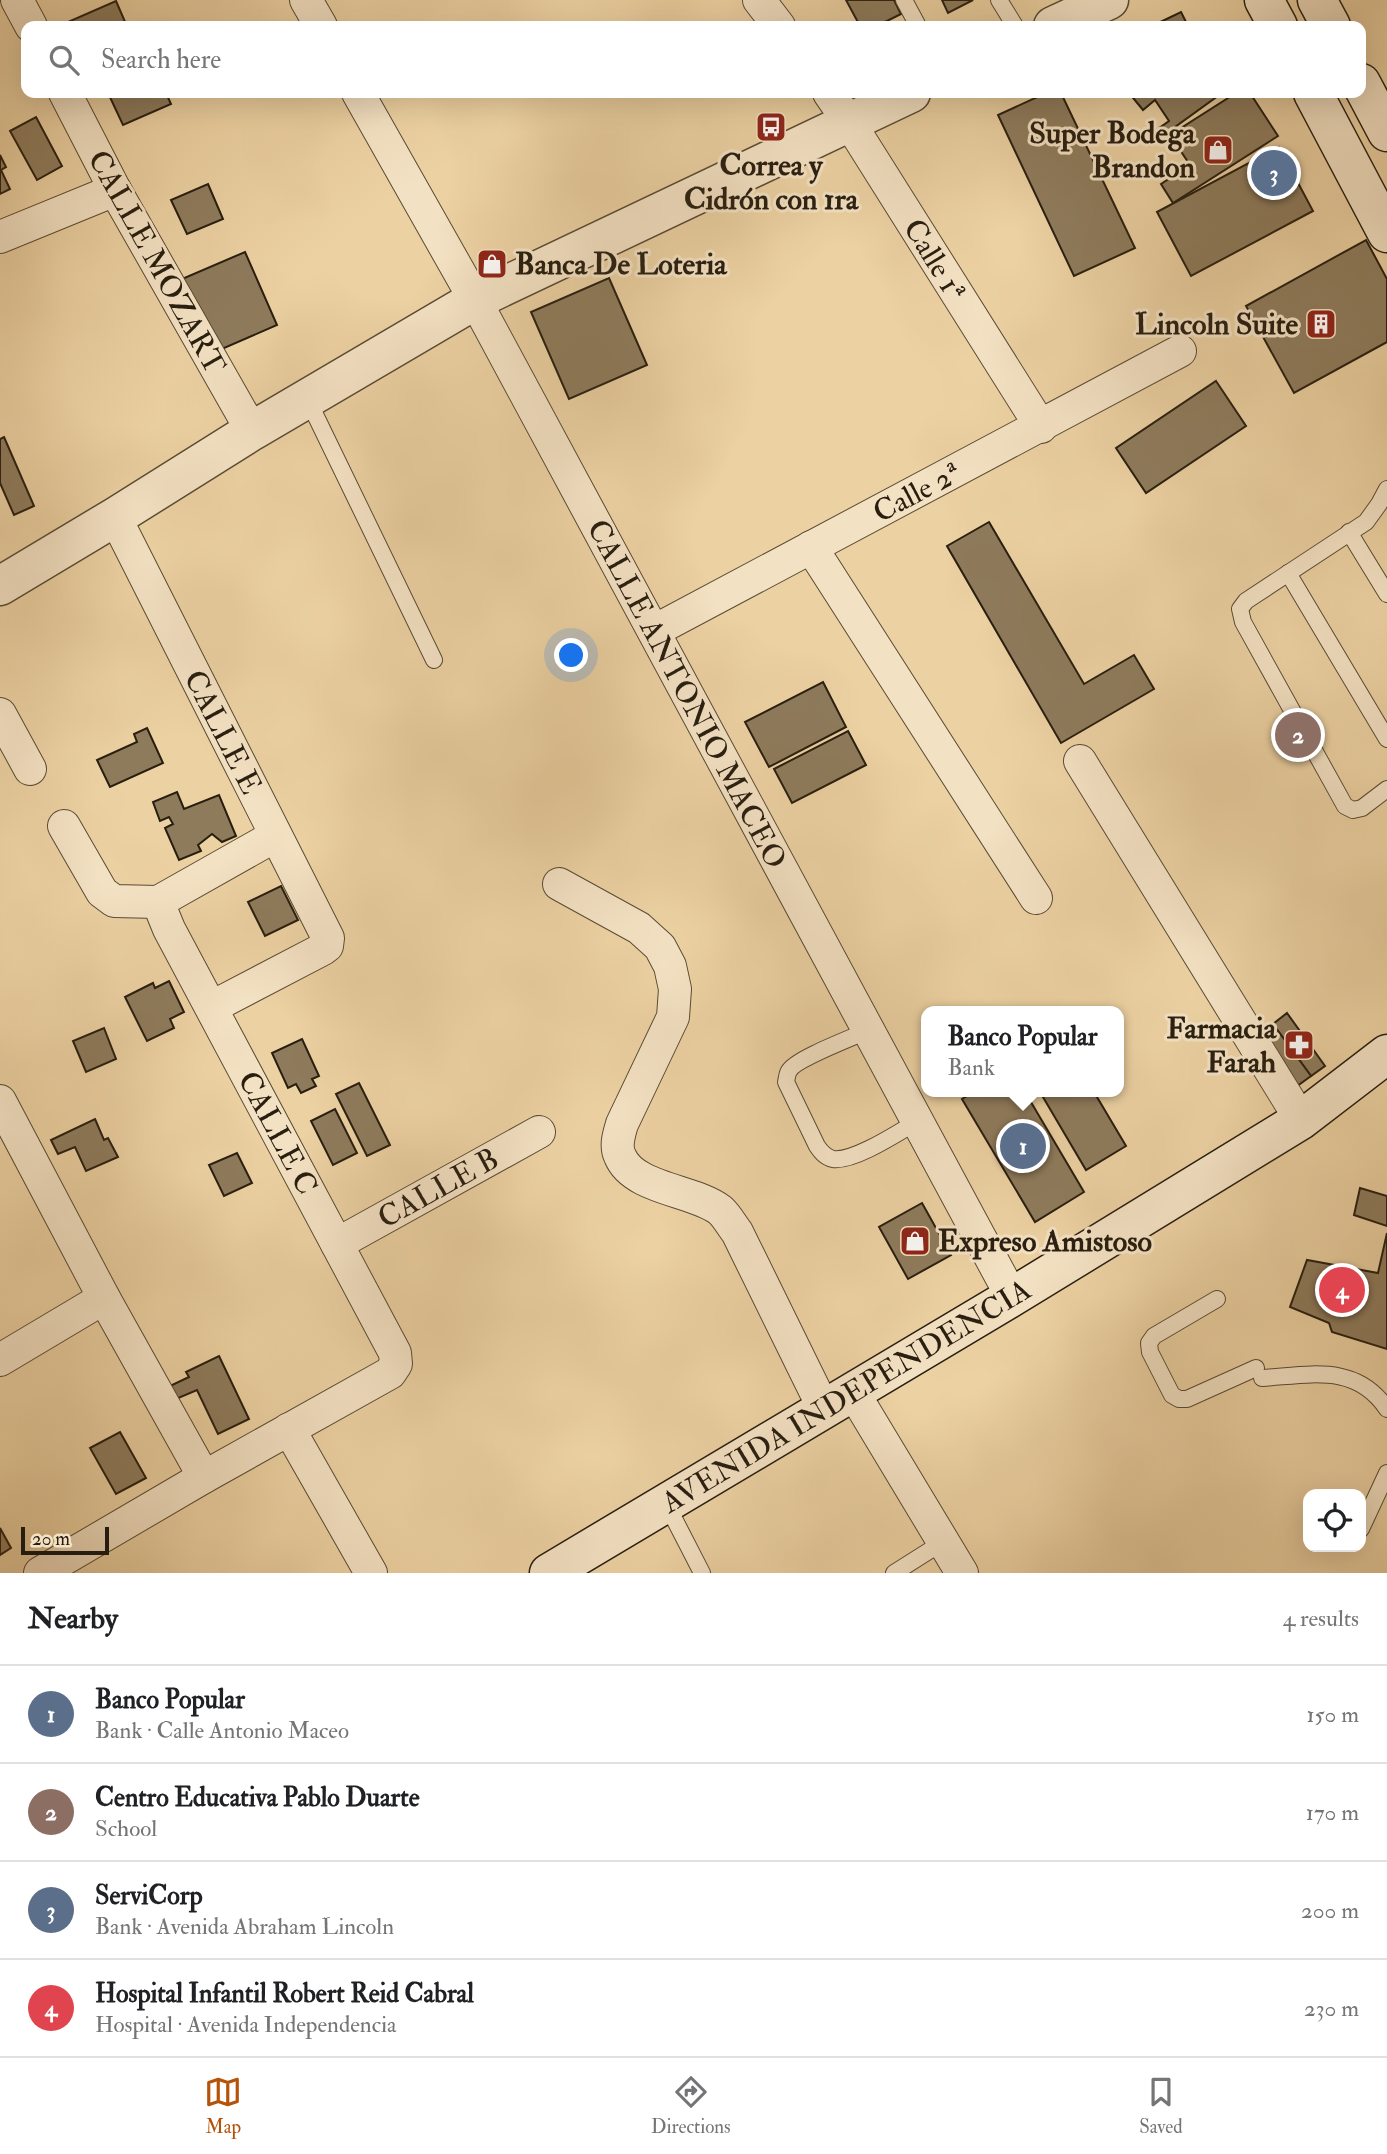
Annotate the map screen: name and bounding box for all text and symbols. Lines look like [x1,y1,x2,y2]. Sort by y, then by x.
search box [21,21,1366,98]
icon: search [45,41,83,79]
text: Search here [101,44,221,76]
bus stop icon: Correa y Cidrón con 1ra [754,110,788,144]
place label: Super Bodega Brandon [1029,115,1197,186]
shop icon: Super Bodega Brandon [1201,133,1235,167]
street label: CALLE MOZART [80,144,233,381]
place label: Correa y Cidrón con 1ra [684,147,860,218]
pin: 3 [1251,147,1297,199]
street label: Calle 1ª [895,212,974,308]
place label: Banca De Loteria [515,246,728,283]
shop icon: Banca De Loteria [475,247,509,281]
place label: Lincoln Suite [1135,306,1298,343]
building icon: Lincoln Suite [1304,307,1338,341]
street label: Calle 2ª [867,454,968,531]
street label: CALLE ANTONIO MACEO [579,513,794,875]
your location [554,638,588,672]
street label: CALLE E [176,664,269,800]
pin: 2 [1275,709,1321,761]
popup [921,1006,1124,1097]
place label: Farmacia Farah [1166,1010,1278,1081]
text: Banco Popular [948,1021,1098,1053]
pharmacy icon: Farmacia Farah [1282,1028,1316,1062]
text: Bank [948,1053,995,1082]
street label: CALLE C [230,1065,325,1201]
pin: 1 [1000,1120,1046,1172]
street label: CALLE B [372,1140,505,1237]
place label: Expreso Amistoso [938,1223,1152,1260]
shop icon: Expreso Amistoso [898,1224,932,1258]
pin: 4 [1319,1264,1365,1316]
street label: AVENIDA INDEPENDENCIA [654,1271,1038,1522]
map controls [1303,1489,1366,1552]
button: locate [1303,1489,1366,1552]
scale bar [21,1524,108,1556]
text: 20 m [32,1527,70,1551]
text: Nearby [28,1600,118,1637]
text: 4 results [1283,1604,1359,1633]
text: Banco Popular [95,1684,245,1716]
text: 1 [47,1700,55,1729]
text: 150 m [1306,1700,1359,1729]
text: Bank · Calle Antonio Maceo [95,1716,349,1745]
text: Centro Educativa Pablo Duarte [95,1782,420,1814]
text: 2 [45,1798,57,1827]
text: 170 m [1306,1798,1359,1827]
text: School [95,1814,157,1843]
text: ServiCorp [95,1880,203,1912]
text: 3 [47,1896,55,1925]
text: 200 m [1301,1896,1359,1925]
text: Bank · Avenida Abraham Lincoln [95,1912,394,1941]
text: Hospital Infantil Robert Reid Cabral [95,1978,474,2010]
text: 4 [45,1994,57,2023]
text: 230 m [1304,1994,1359,2023]
text: Hospital · Avenida Independencia [95,2010,396,2039]
tab: Map [204,2073,242,2139]
tab: Directions [651,2073,731,2139]
tab: Saved [1139,2073,1183,2139]

